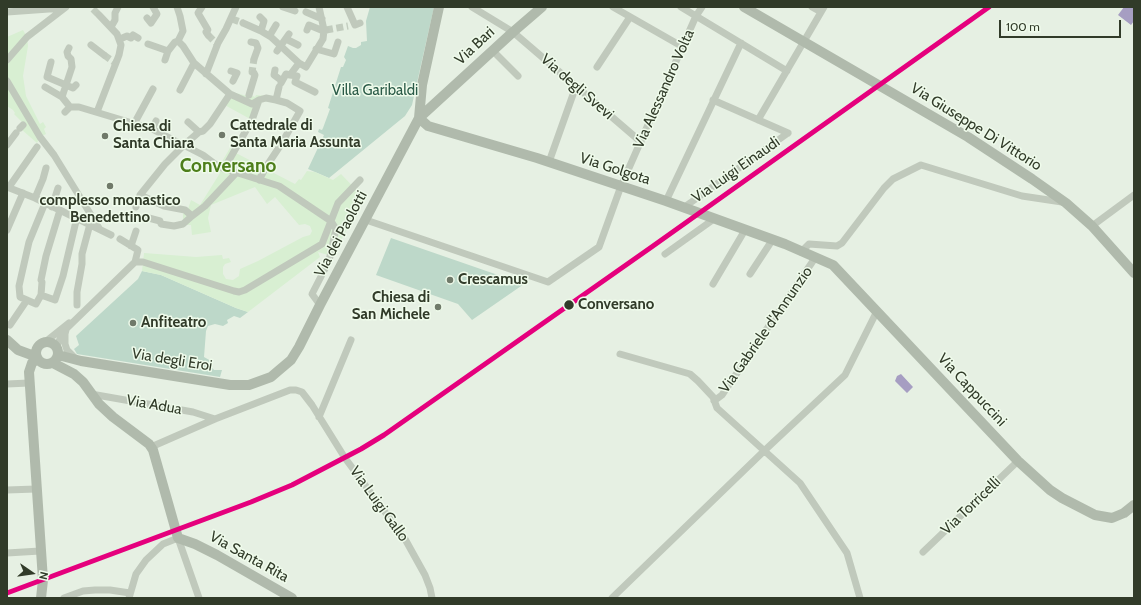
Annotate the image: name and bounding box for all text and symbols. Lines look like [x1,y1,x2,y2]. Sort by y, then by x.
scale bar [1001,12,1123,38]
text: 100 m [1006,19,1040,34]
street label: Via Bari [451,23,499,69]
street label: Via Alessandro Volta [630,27,698,151]
street label: Via degli Svevi [537,50,617,124]
street label: Via Giuseppe Di Vittorio [907,79,1045,175]
park label: Villa Garibaldi [332,82,418,100]
place label: Cattedrale di Santa Maria Assunta [230,117,361,152]
place label: Chiesa di Santa Chiara [113,118,194,153]
marker: Cattedrale di Santa Maria Assunta [217,130,227,140]
marker: Chiesa di Santa Chiara [100,131,110,141]
street label: Via Luigi Einaudi [689,133,783,207]
street label: Via Golgota [577,149,653,189]
district label: Conversano [180,155,276,177]
marker: complesso monastico Benedettino [105,181,115,191]
street label: Via dei Paolotti [311,188,371,280]
place label: complesso monastico Benedettino [40,192,180,227]
street label: Via Gabriele d'Annunzio [716,263,816,397]
place label: Crescamus [458,271,528,289]
marker: Crescamus [445,275,455,285]
place label: Chiesa di San Michele [352,289,430,324]
place label: Conversano [578,296,654,314]
marker: Conversano [562,298,576,312]
marker: Chiesa di San Michele [433,302,443,312]
place label: Anfiteatro [141,314,206,332]
marker: Anfiteatro [128,318,138,328]
street label: Via degli Eroi [130,345,214,375]
street label: Via Cappuccini [934,350,1010,430]
street label: Via Adua [125,391,183,419]
street label: Via Luigi Gallo [346,463,412,545]
street label: Via Torricelli [937,473,1005,539]
street label: Via Santa Rita [206,528,292,586]
north arrow [12,553,52,593]
text: N [36,570,51,581]

